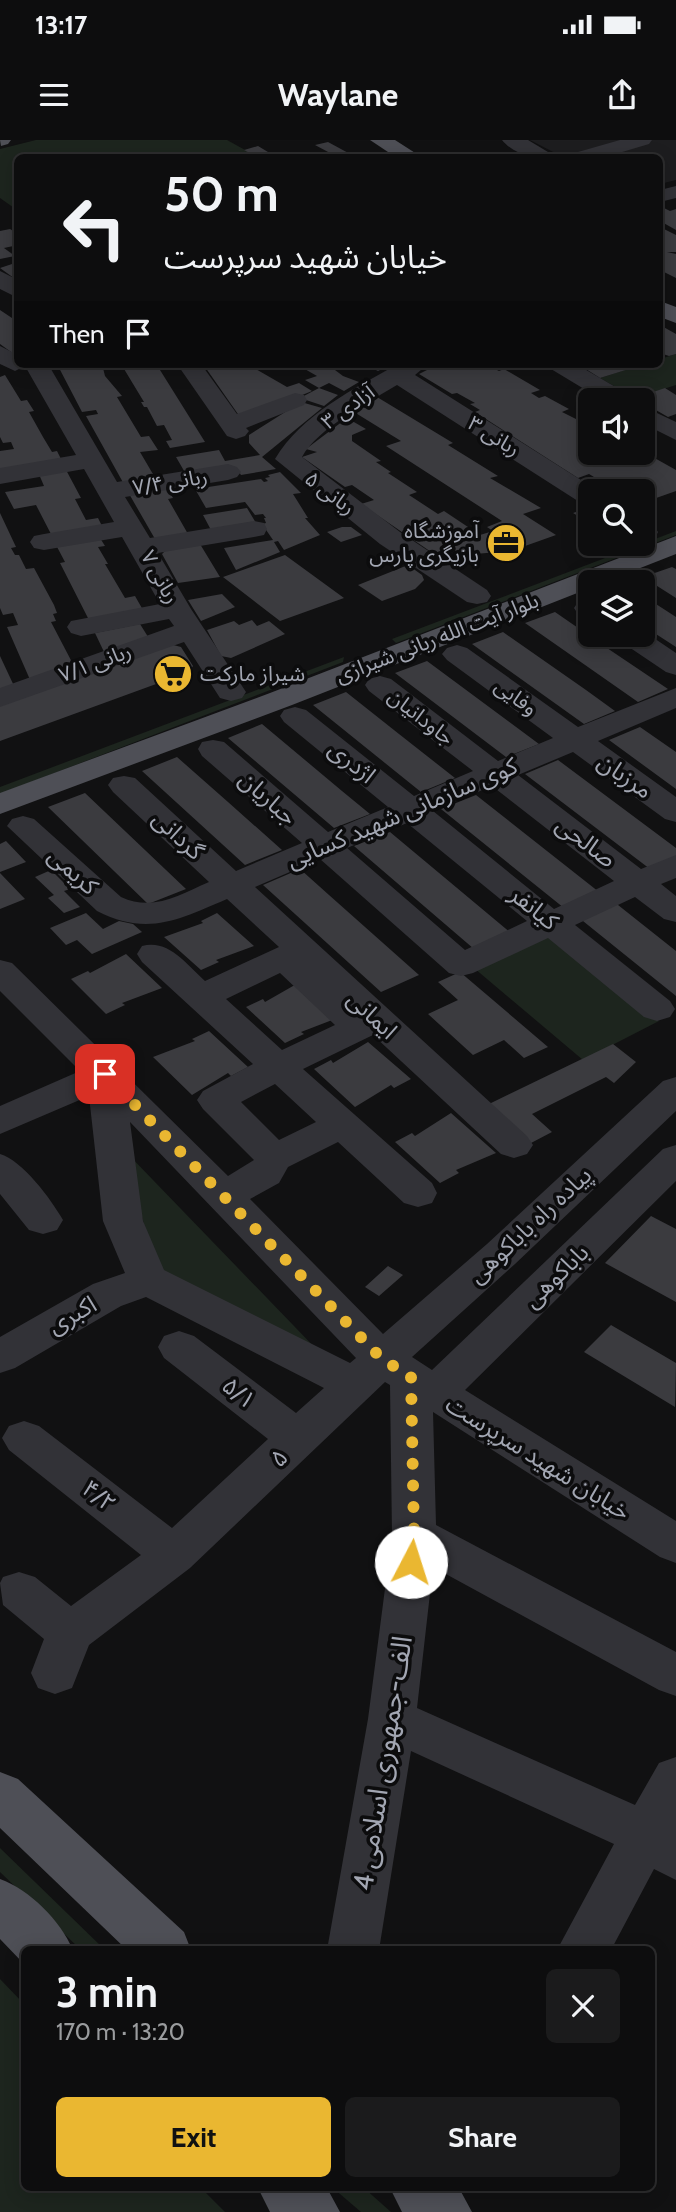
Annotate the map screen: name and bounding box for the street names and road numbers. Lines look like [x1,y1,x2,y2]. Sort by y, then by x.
street label: ۳ آزادی [316,378,380,434]
street label: ربانی ۳ [464,410,525,461]
street label: ربانی ۷/۴ [131,463,209,500]
street label: ربانی ۵ [300,466,360,520]
street label: ربانی ۷ [136,546,185,608]
street label: بلوار آیت الله ربانی شیرازی [332,587,542,688]
street label: ربانی ۷/۱ [55,638,135,687]
street label: وفایی [490,673,543,720]
street label: جاودانیان [383,683,459,750]
street label: اژدری [323,734,382,789]
street label: مرزبان [592,746,658,805]
street label: کوی سازمانی شهید کسایی [282,750,523,874]
street label: جباریان [233,764,303,831]
street label: گردانی [147,804,211,866]
street label: صالحی [550,810,622,874]
street label: کریمی [42,841,105,901]
street label: کیانفر [504,879,565,936]
street label: ایمانی [341,984,403,1045]
street label: پیاده راه باباکوهی [462,1161,598,1289]
street label: باباکوهی [517,1238,595,1314]
street label: اکبری [42,1289,101,1340]
street label: ۵/۱ [217,1370,262,1415]
street label: خیابان شهید سرپرست [440,1389,636,1527]
street label: ۵ [264,1442,294,1473]
street label: ۴/۲ [77,1473,122,1518]
street label: 4 الف-جمهوری اسلامی [345,1633,419,1893]

